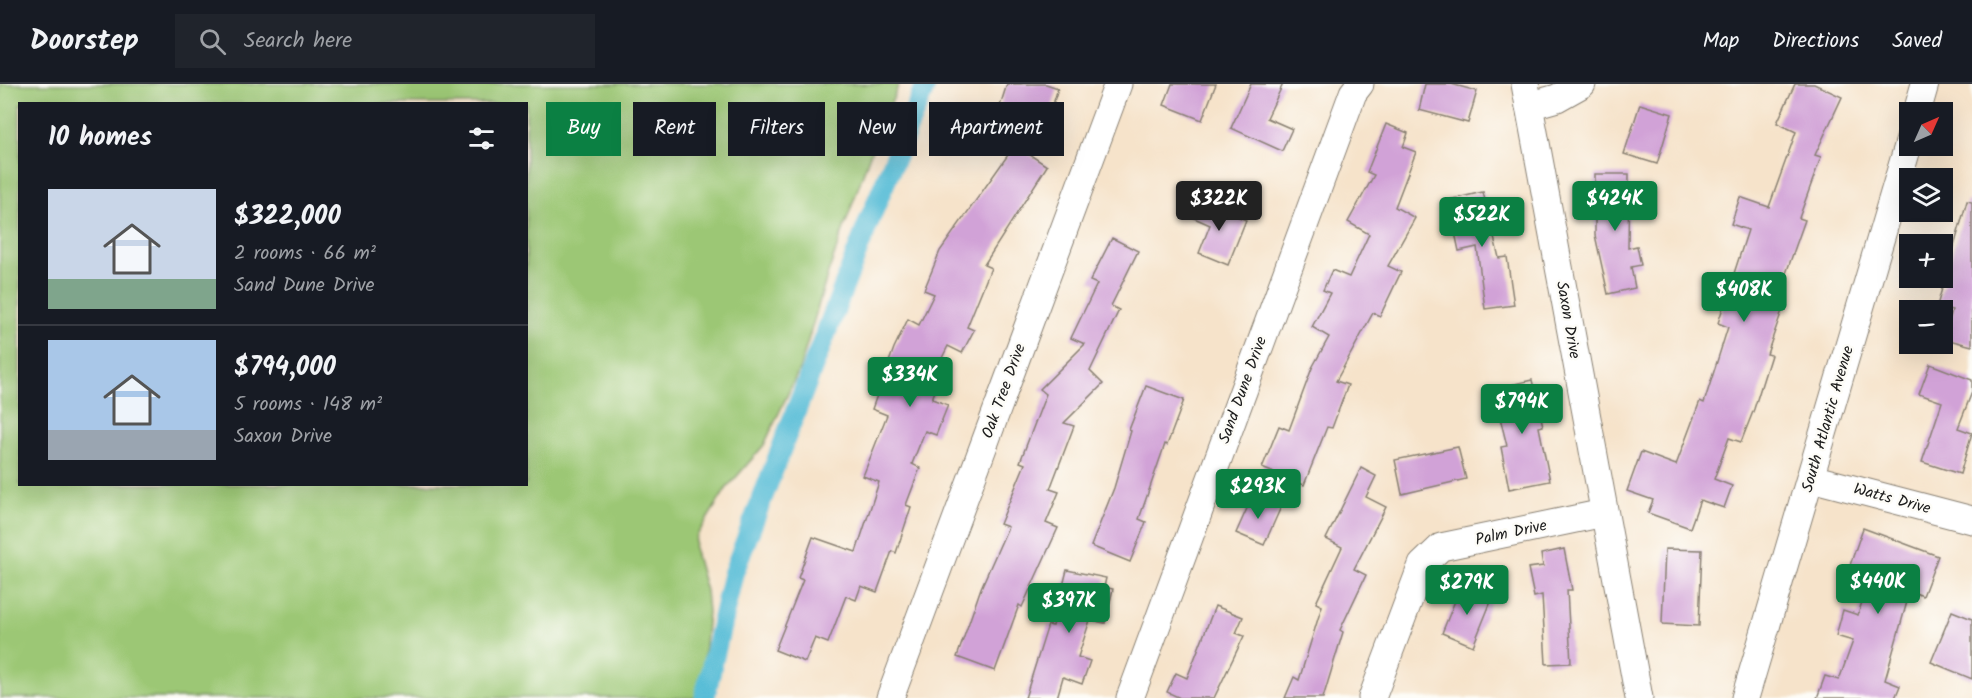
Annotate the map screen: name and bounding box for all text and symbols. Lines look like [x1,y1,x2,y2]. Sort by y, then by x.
search box [175,14,595,68]
text: Doorstep [30,19,139,64]
text: Search here [244,24,352,59]
icon: search [196,25,229,58]
text: Map [1703,25,1739,58]
text: Directions [1772,25,1859,58]
text: Saved [1892,25,1942,58]
chip: Buy [546,102,621,156]
chip: Rent [633,102,716,156]
chip: Filters [728,102,825,156]
chip: New [837,102,917,156]
chip: Apartment [929,102,1064,156]
north arrow [1899,102,1953,156]
map controls [1899,102,1953,354]
text: 10 homes [48,117,152,159]
icon: filters [465,122,498,155]
button: layers [1899,168,1953,222]
pin: $322K [1177,181,1261,232]
pin: $424K [1573,181,1657,232]
text: $322K [1190,184,1248,216]
text: $424K [1586,184,1644,216]
text: $322,000 [234,196,341,238]
pin: $522K [1440,197,1524,248]
text: $522K [1453,200,1511,232]
icon: home [96,213,168,285]
button: + [1899,234,1953,288]
text: 2 rooms · 66 m² [234,238,376,270]
text: Sand Dune Drive [234,270,375,302]
pin: $408K [1702,272,1786,323]
text: $408K [1716,275,1772,307]
street label: Saxon Drive [1549,279,1587,361]
button: − [1899,300,1953,354]
street label: Sand Dune Drive [1212,333,1274,447]
street label: Oak Tree Drive [975,340,1033,442]
street label: South Atlantic Avenue [1795,343,1861,495]
text: $794,000 [234,347,336,389]
pin: $334K [868,357,952,408]
text: $334K [882,360,938,392]
icon: home [96,364,168,436]
pin: $794K [1480,384,1564,435]
text: $794K [1495,387,1549,419]
text: 5 rooms · 148 m² [234,389,382,421]
text: Saxon Drive [234,421,332,453]
pin: $293K [1216,469,1300,520]
text: $293K [1230,472,1286,504]
street label: Watts Drive [1851,477,1933,521]
street label: Palm Drive [1473,513,1549,553]
pin: $440K [1836,564,1920,615]
pin: $279K [1425,565,1509,616]
text: $440K [1850,567,1906,599]
text: $279K [1439,568,1495,600]
pin: $397K [1027,583,1111,634]
text: $397K [1042,586,1096,618]

